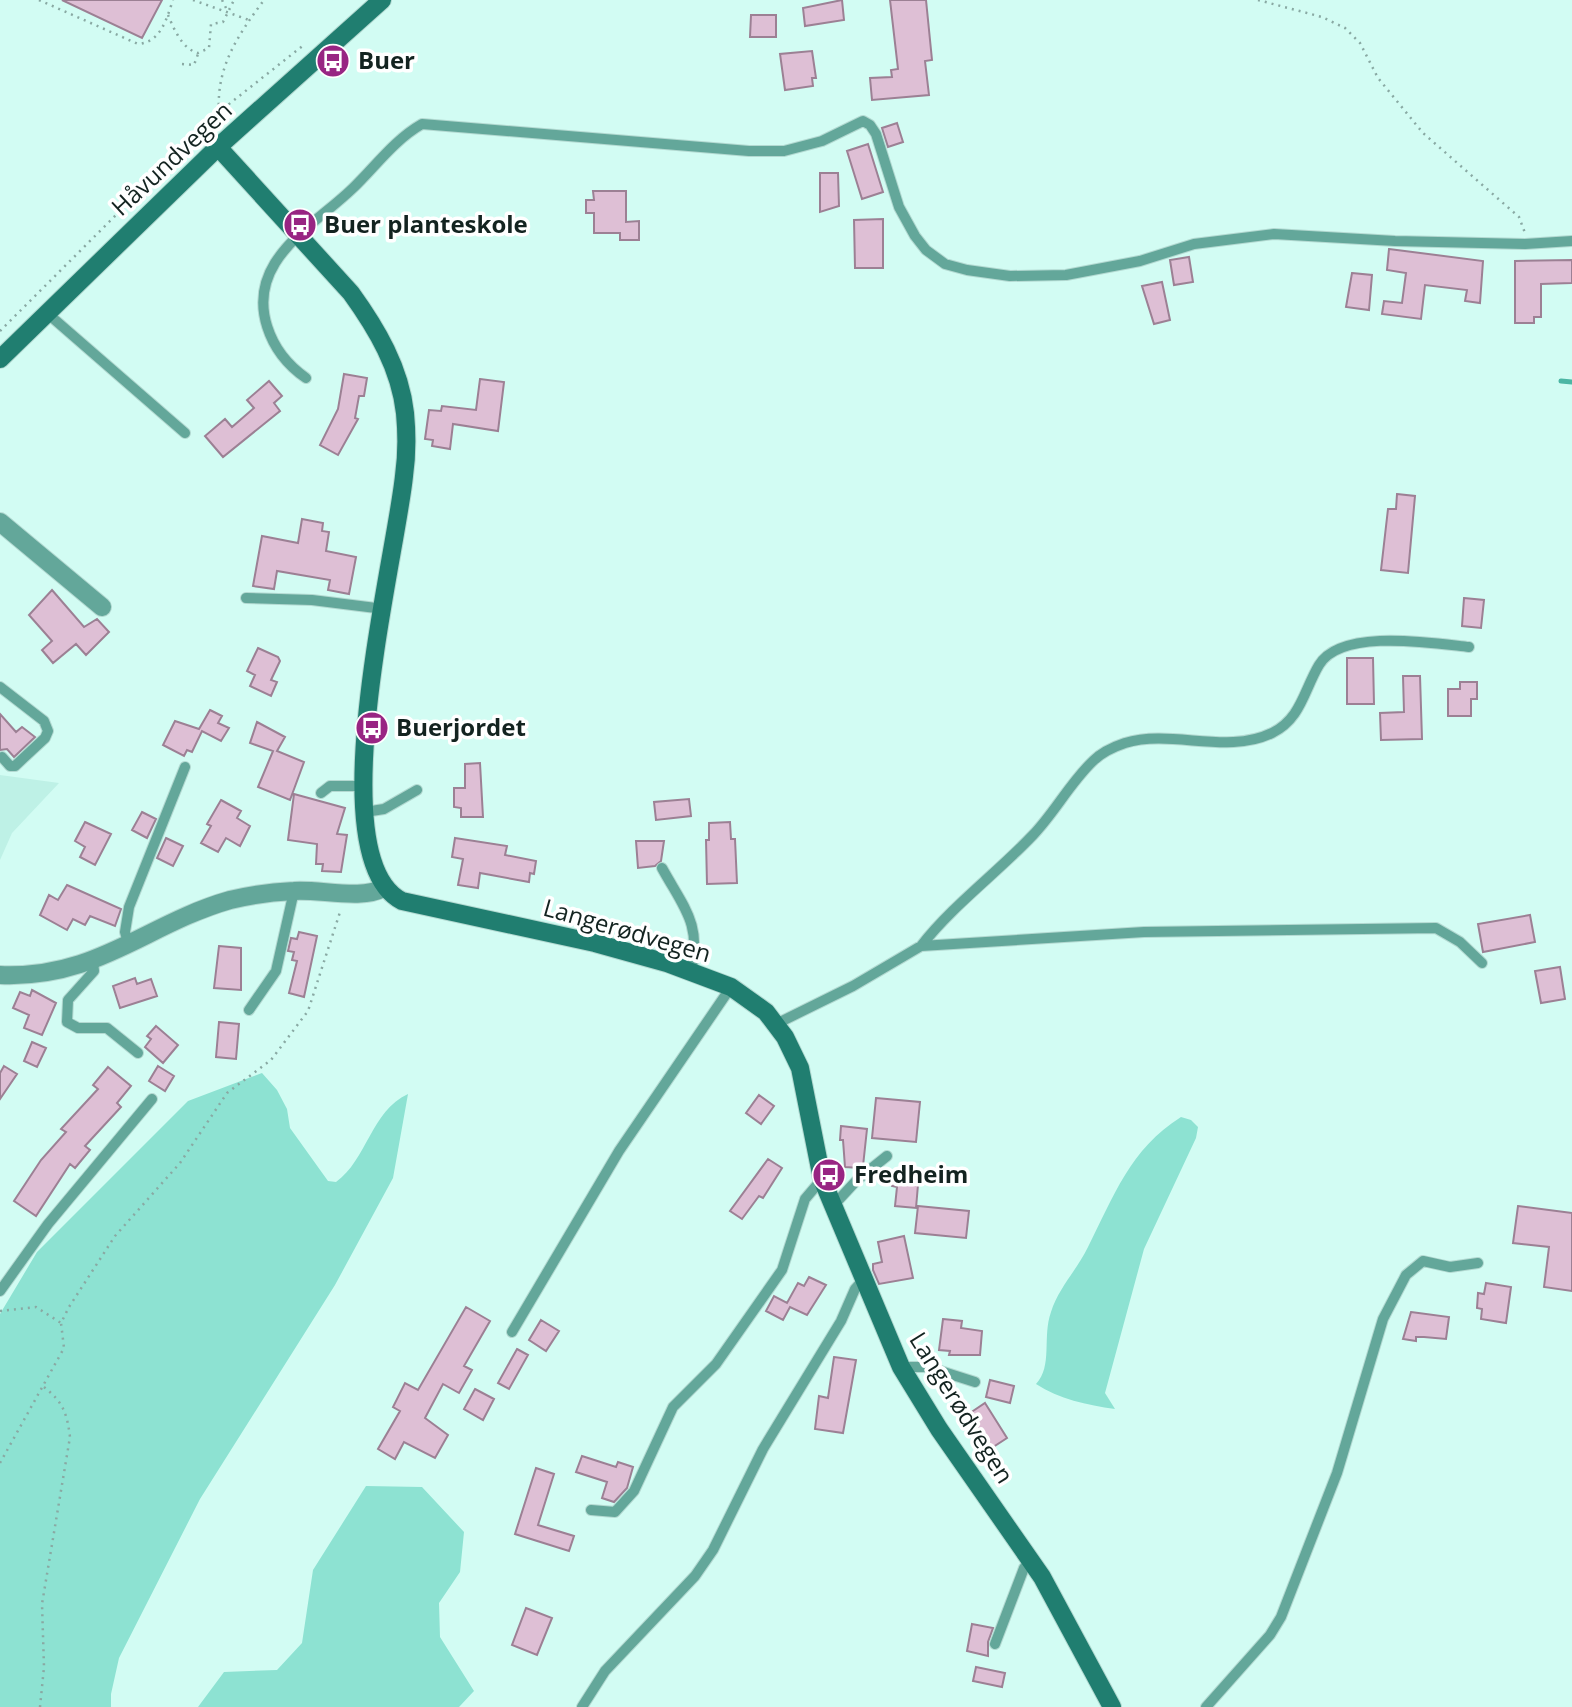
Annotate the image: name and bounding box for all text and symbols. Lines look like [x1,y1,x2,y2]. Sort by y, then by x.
bus stop icon: Buer [314,42,352,80]
place label: Buer [358,43,415,76]
street label: Håvundvegen [103,93,238,222]
bus stop icon: Buer planteskole [281,206,319,244]
place label: Buer planteskole [324,207,528,240]
bus stop icon: Buerjordet [353,709,391,747]
place label: Buerjordet [396,710,526,743]
street label: Langerødvegen [540,890,715,969]
bus stop icon: Fredheim [810,1156,848,1194]
place label: Fredheim [854,1157,968,1190]
street label: Langerødvegen [903,1325,1022,1489]

